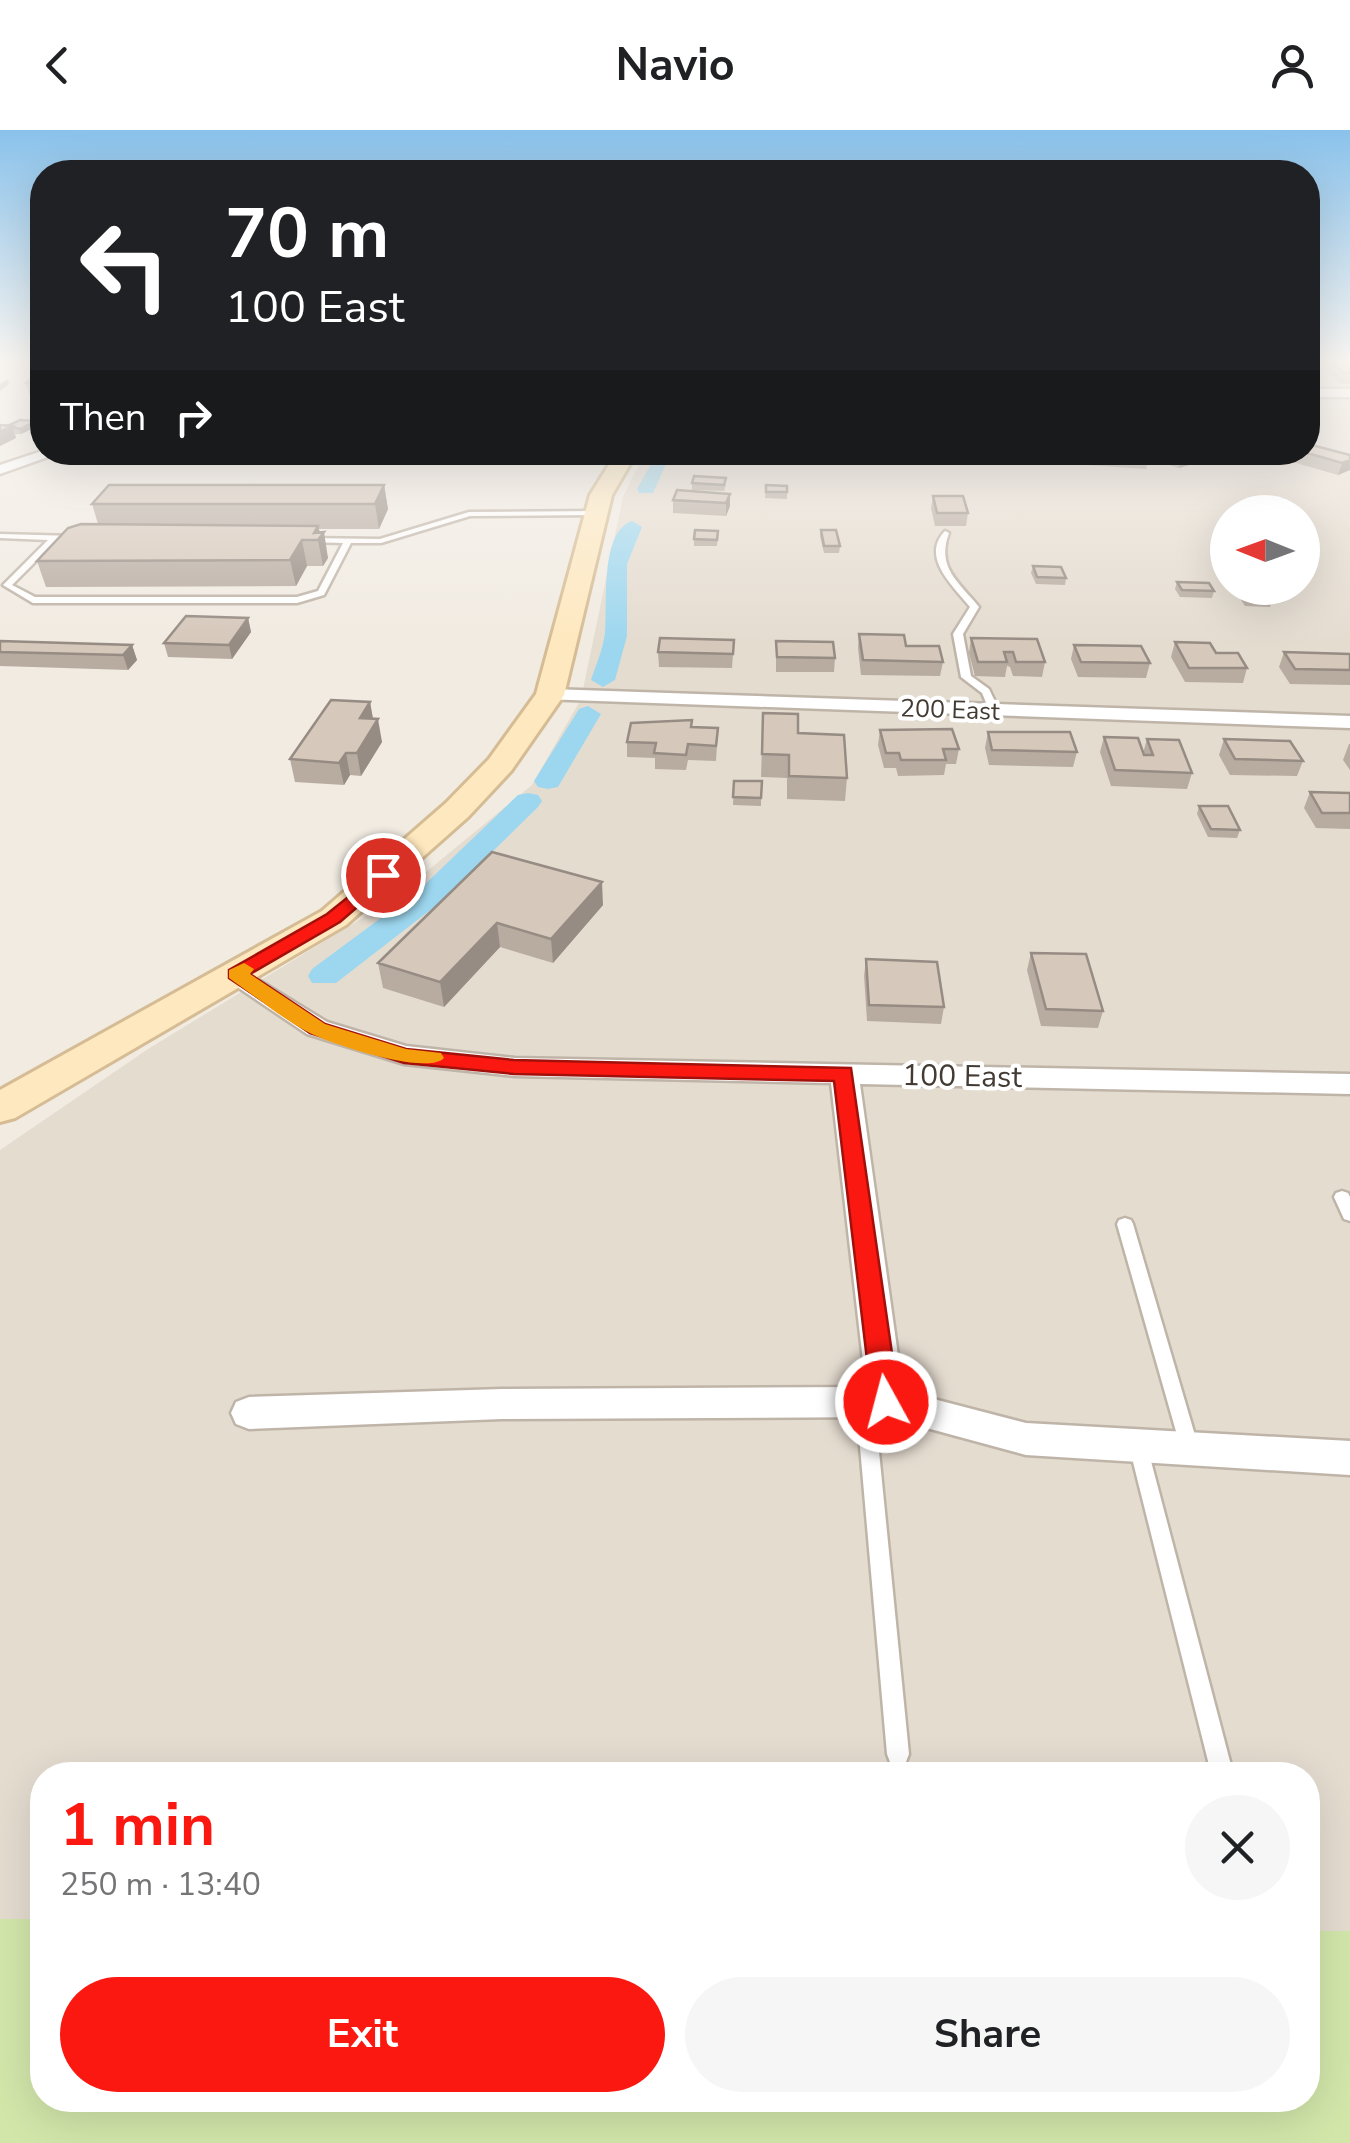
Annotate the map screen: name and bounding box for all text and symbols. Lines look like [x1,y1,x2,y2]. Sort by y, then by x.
text: Navio [615,35,735,96]
icon: back [30,38,85,93]
icon: person [1265,38,1320,93]
text: 70 m [225,186,389,282]
icon: left [60,200,190,330]
text: 100 East [225,277,404,338]
icon: right [166,390,221,445]
text: Then [60,392,146,443]
north arrow [1210,495,1320,605]
map controls [1210,495,1320,605]
street label: 200 East [900,691,1001,729]
pin [341,833,426,918]
icon: arrive [356,848,411,903]
street label: 100 East [902,1055,1023,1098]
position arrow [834,1350,938,1454]
text: 1 min [60,1784,215,1866]
button: close [1185,1795,1290,1900]
text: 250 m · 13:40 [60,1863,261,1906]
button: Exit [60,1977,665,2092]
button: Share [685,1977,1290,2092]

